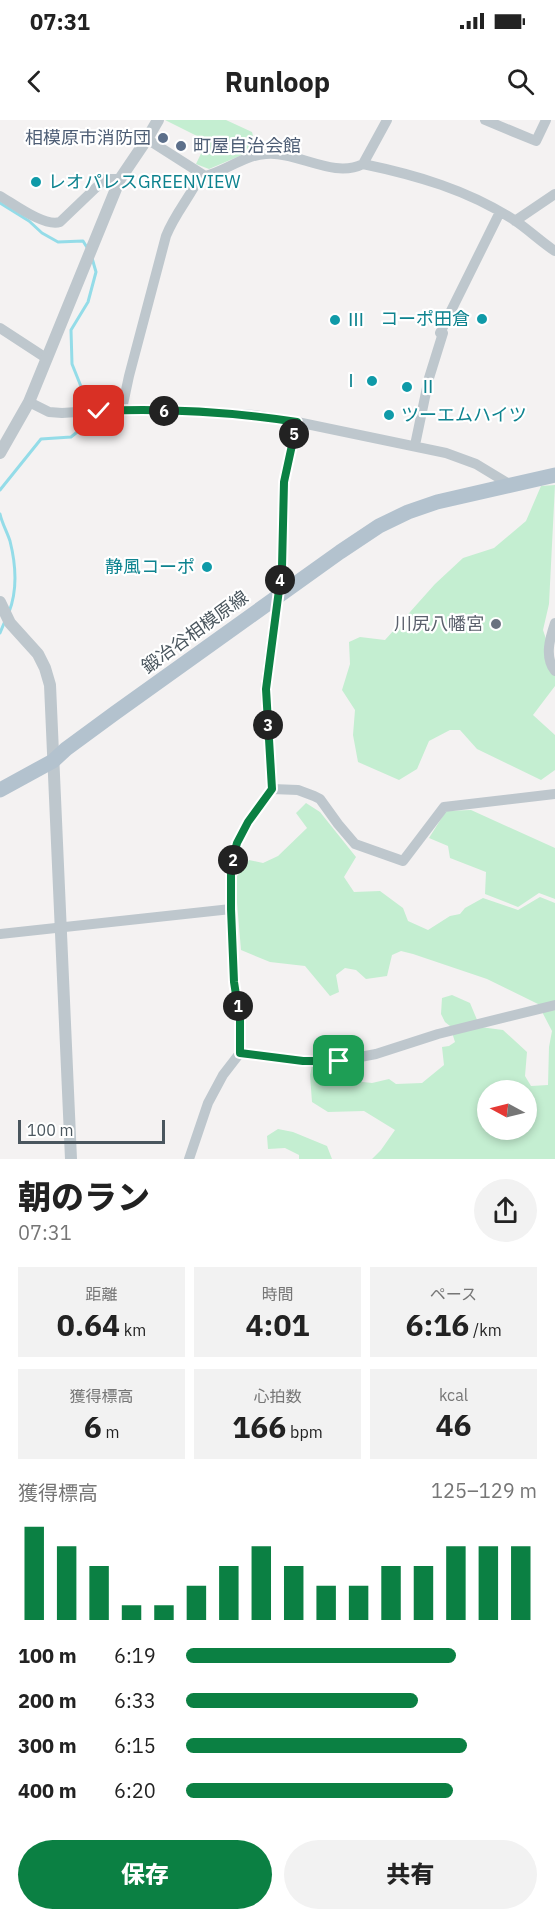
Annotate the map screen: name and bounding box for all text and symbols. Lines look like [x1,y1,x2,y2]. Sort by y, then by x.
text: 07:31 [30,7,90,36]
text: Runloop [225,64,330,99]
icon: back [18,65,51,98]
icon: search [504,65,537,98]
place label: 相模原市消防団 [25,126,151,149]
marker: 相模原市消防団 [156,131,170,145]
place label: 町屋自治会館 [193,134,301,157]
marker: 町屋自治会館 [174,139,188,153]
place label: レオパレスGREENVIEW [48,170,240,193]
marker: レオパレスGREENVIEW [29,175,43,189]
place label: コーポ田倉 [380,307,470,330]
place label: Ⅲ [347,308,365,331]
marker: コーポ田倉 [475,312,489,326]
marker: Ⅲ [328,313,342,327]
place label: Ⅰ [342,369,360,392]
marker: Ⅰ [365,374,379,388]
place label: Ⅱ [419,375,437,398]
marker: Ⅱ [400,380,414,394]
pin [73,385,124,436]
icon: check [82,394,115,427]
pin: 6 [149,396,179,426]
text: 6 [159,401,169,421]
place label: ツーエムハイツ [401,403,527,426]
marker: ツーエムハイツ [382,408,396,422]
pin: 5 [279,419,309,449]
text: 5 [289,424,299,444]
place label: 静風コーポ [105,555,195,578]
marker: 静風コーポ [200,560,214,574]
pin: 4 [265,565,295,595]
text: 4 [275,570,285,590]
street label: 鍛冶谷相模原線 [137,585,252,678]
place label: 川尻八幡宮 [394,612,484,635]
marker: 川尻八幡宮 [489,617,503,631]
pin: 3 [253,710,283,740]
text: 3 [263,715,273,735]
pin: 2 [218,845,248,875]
text: 2 [228,850,238,870]
pin: 1 [223,991,253,1021]
text: 1 [233,996,243,1016]
pin [313,1035,364,1086]
icon: arrive [322,1044,355,1077]
north arrow [477,1080,537,1140]
map controls [477,1080,537,1140]
scale bar [18,1117,165,1145]
text: 100 m [27,1120,74,1140]
text: 朝のラン [18,1175,150,1218]
button: share [474,1179,537,1242]
text: 07:31 [18,1219,72,1246]
text: 距離 [85,1284,118,1304]
text: 時間 [261,1284,294,1304]
text: ペース [430,1284,477,1304]
text: 0.64 [57,1305,120,1344]
text: 4:01 [246,1305,309,1344]
text: 6:16 [405,1305,469,1344]
text: km [120,1320,146,1340]
text: /km [469,1320,502,1340]
text: kcal [439,1385,468,1405]
text: 獲得標高 [69,1386,134,1406]
text: 心拍数 [253,1386,302,1406]
text: 46 [436,1405,472,1444]
text: 6 [84,1407,102,1446]
text: 166 [232,1407,286,1446]
text: m [102,1422,119,1442]
text: bpm [286,1422,323,1442]
text: 125–129 m [431,1477,537,1504]
text: 獲得標高 [18,1479,98,1506]
text: 100 m [18,1642,77,1669]
text: 6:19 [114,1642,156,1669]
text: 200 m [18,1687,77,1714]
text: 6:33 [114,1687,156,1714]
text: 300 m [18,1732,77,1759]
text: 6:15 [114,1732,156,1759]
text: 400 m [18,1777,77,1804]
text: 6:20 [114,1777,156,1804]
button: 保存 [18,1840,272,1909]
button: 共有 [284,1840,537,1909]

